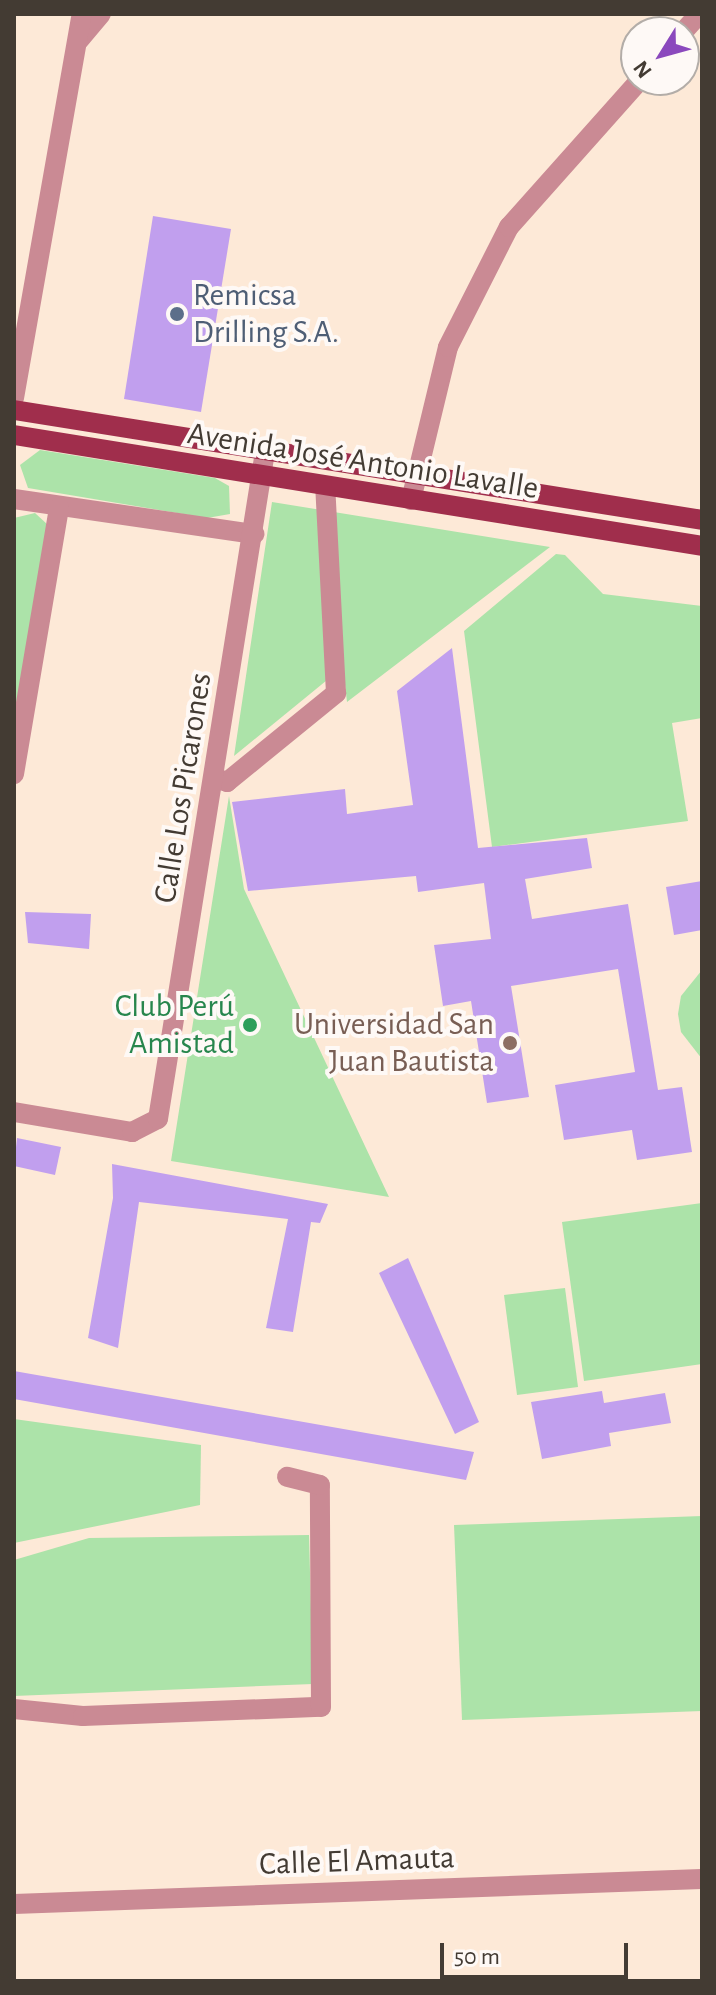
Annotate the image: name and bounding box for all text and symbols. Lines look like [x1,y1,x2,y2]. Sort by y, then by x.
north arrow [620,16,700,96]
text: N [629,57,656,82]
place label: Remicsa Drilling S.A. [193,277,339,352]
marker: Remicsa Drilling S.A. [168,305,186,323]
street label: Avenida José Antonio Lavalle [185,414,541,508]
street label: Calle Los Picarones [146,670,220,906]
place label: Club Perú Amistad [115,988,234,1063]
place label: Universidad San Juan Bautista [294,1006,494,1081]
marker: Club Perú Amistad [241,1016,259,1034]
marker: Universidad San Juan Bautista [501,1034,519,1052]
street label: Calle El Amauta [259,1838,455,1884]
scale bar [444,1927,632,1977]
text: 50 m [454,1945,500,1969]

